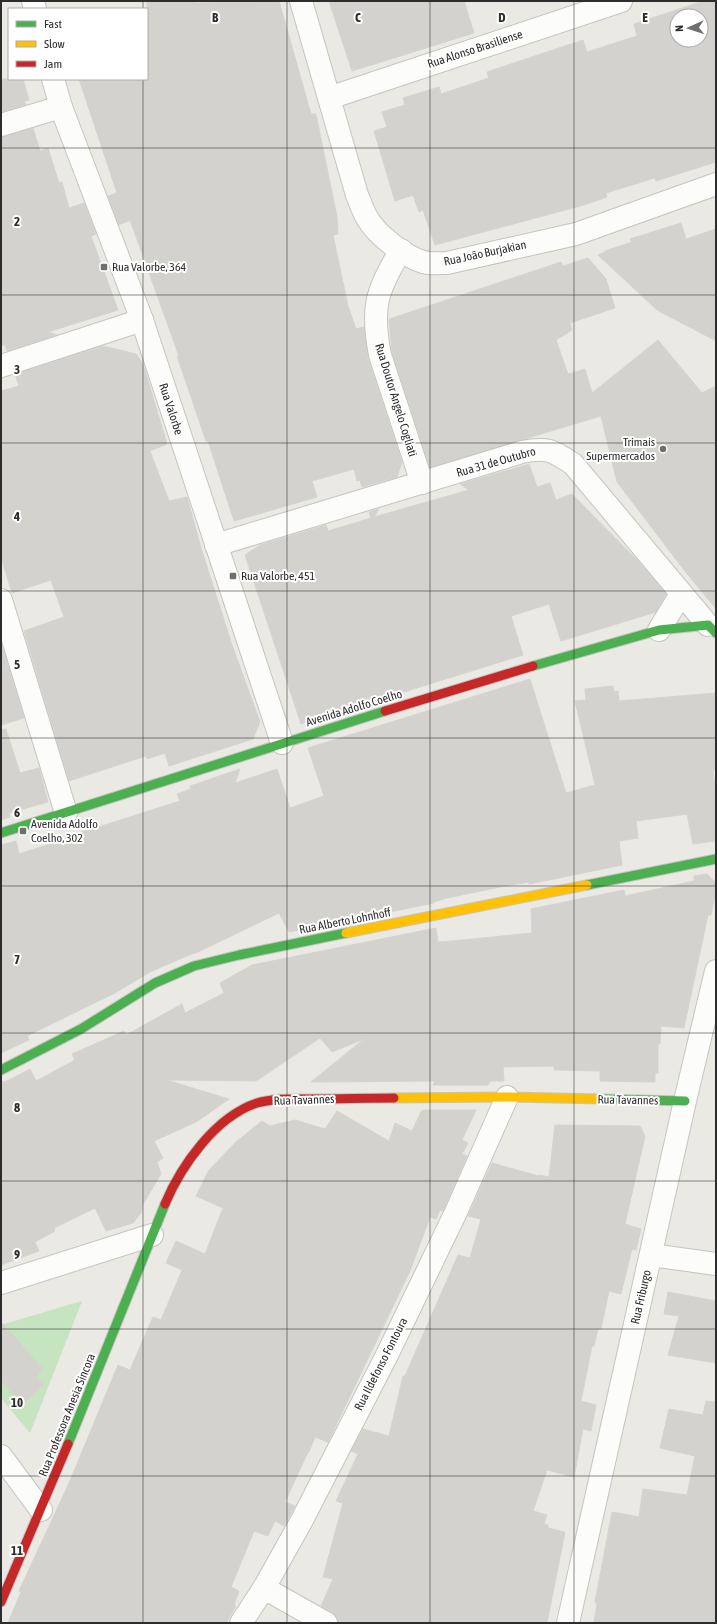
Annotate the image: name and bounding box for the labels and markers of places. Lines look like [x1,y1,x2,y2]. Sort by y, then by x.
place label: Rua Valorbe, 364 [112,260,187,274]
marker: Rua Valorbe, 364 [99,262,109,272]
place label: Trimais Supermercados [586,435,655,463]
marker: Trimais Supermercados [658,444,668,454]
place label: Rua Valorbe, 451 [241,569,316,583]
marker: Rua Valorbe, 451 [228,571,238,581]
place label: Avenida Adolfo Coelho, 302 [31,817,98,845]
marker: Avenida Adolfo Coelho, 302 [18,826,28,836]

